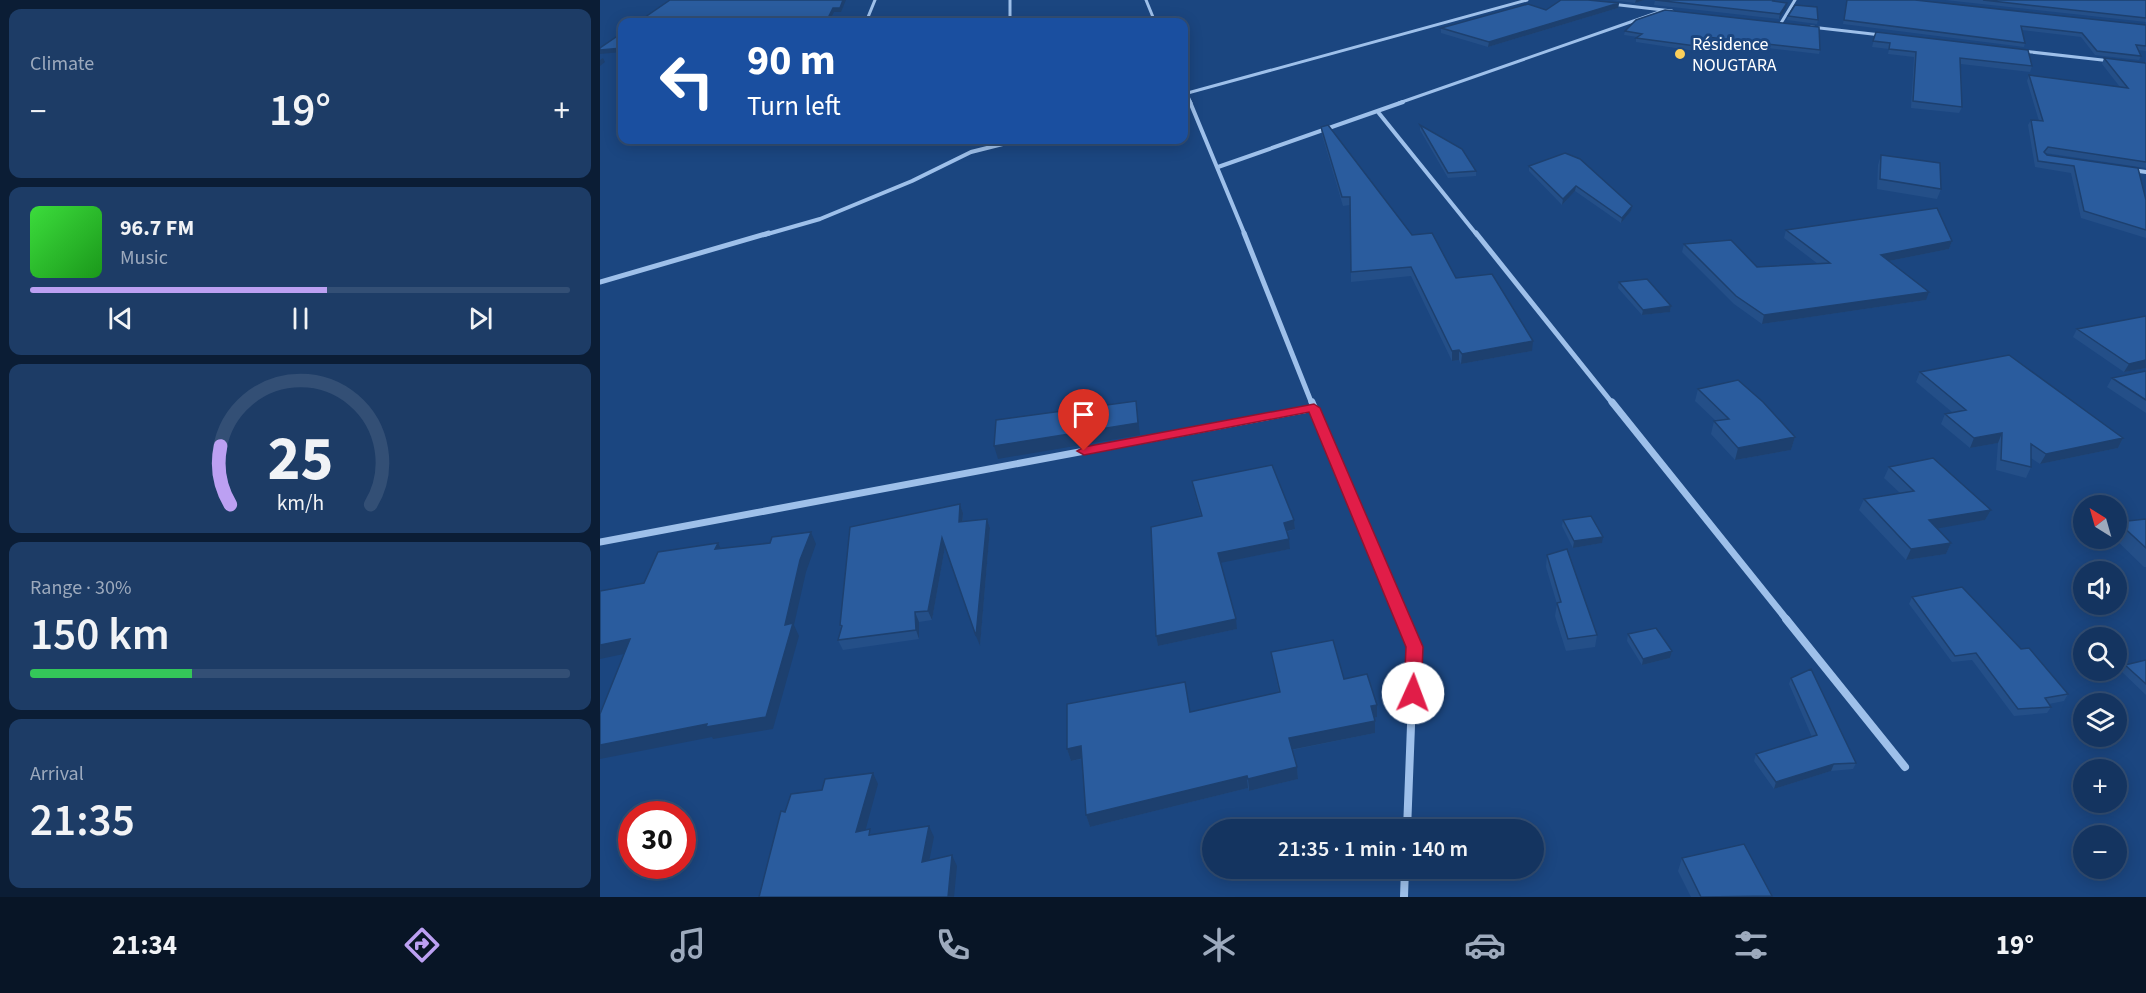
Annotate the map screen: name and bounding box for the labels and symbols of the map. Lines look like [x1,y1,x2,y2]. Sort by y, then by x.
place label: Résidence NOUGTARA [1692,32,1777,78]
marker: Résidence NOUGTARA [1673,47,1687,61]
pin [1058,389,1109,451]
north arrow [2073,495,2127,549]
position arrow [1381,661,1445,725]
speed limit sign: 30 [618,801,696,879]

